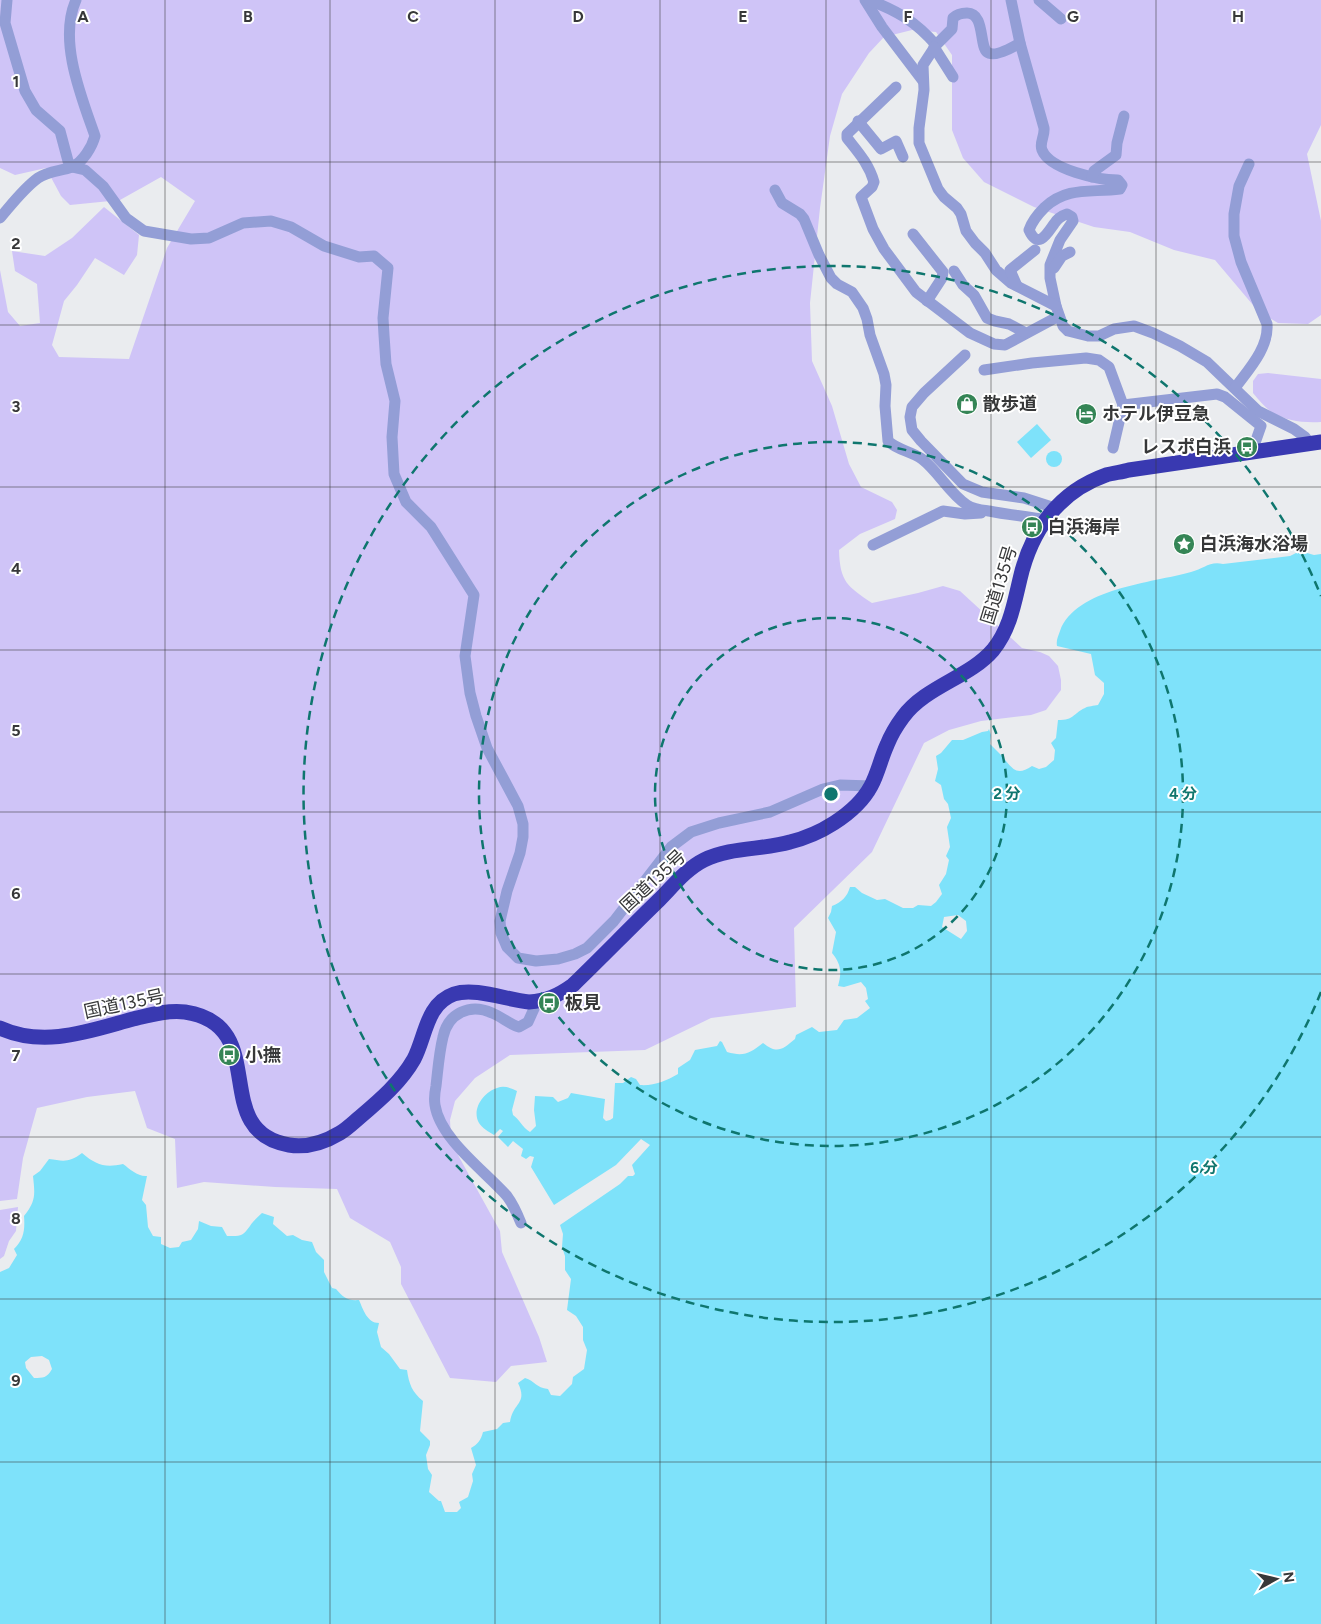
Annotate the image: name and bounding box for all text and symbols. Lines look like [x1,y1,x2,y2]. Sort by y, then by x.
text: A [77,7,89,26]
text: B [243,7,253,26]
text: C [407,7,419,26]
text: D [572,7,584,26]
text: E [738,7,748,26]
text: F [904,7,913,26]
text: G [1067,7,1079,26]
text: H [1232,7,1244,26]
text: 1 [13,72,19,91]
text: 2 [11,234,21,253]
shop icon: 散歩道 [955,392,979,416]
place label: 散歩道 [983,393,1037,415]
text: 3 [12,397,21,416]
hotel icon: ホテル伊豆急 [1074,402,1098,426]
place label: ホテル伊豆急 [1102,403,1210,425]
bus stop icon: レスポ白浜 [1235,435,1259,459]
place label: レスポ白浜 [1141,436,1231,458]
bus stop icon: 白浜海岸 [1020,515,1044,539]
place label: 白浜海岸 [1048,516,1120,538]
place icon: 白浜海水浴場 [1172,532,1196,556]
place label: 白浜海水浴場 [1200,533,1308,555]
street label: 国道135号 [977,543,1021,627]
text: 4 [11,559,21,578]
text: 5 [11,721,21,740]
centre of rings [822,785,840,803]
text: 2 分 [993,785,1021,803]
text: 4 分 [1169,785,1197,803]
street label: 国道135号 [616,845,690,917]
text: 6 [11,884,21,903]
street label: 国道135号 [82,985,166,1023]
bus stop icon: 板見 [537,991,561,1015]
place label: 板見 [565,992,601,1014]
bus stop icon: 小撫 [217,1043,241,1067]
place label: 小撫 [245,1044,281,1066]
text: 7 [12,1046,21,1065]
text: 6 分 [1190,1159,1218,1177]
text: 8 [11,1209,21,1228]
text: 9 [11,1371,21,1390]
north arrow [1251,1554,1301,1604]
text: N [1279,1571,1298,1584]

